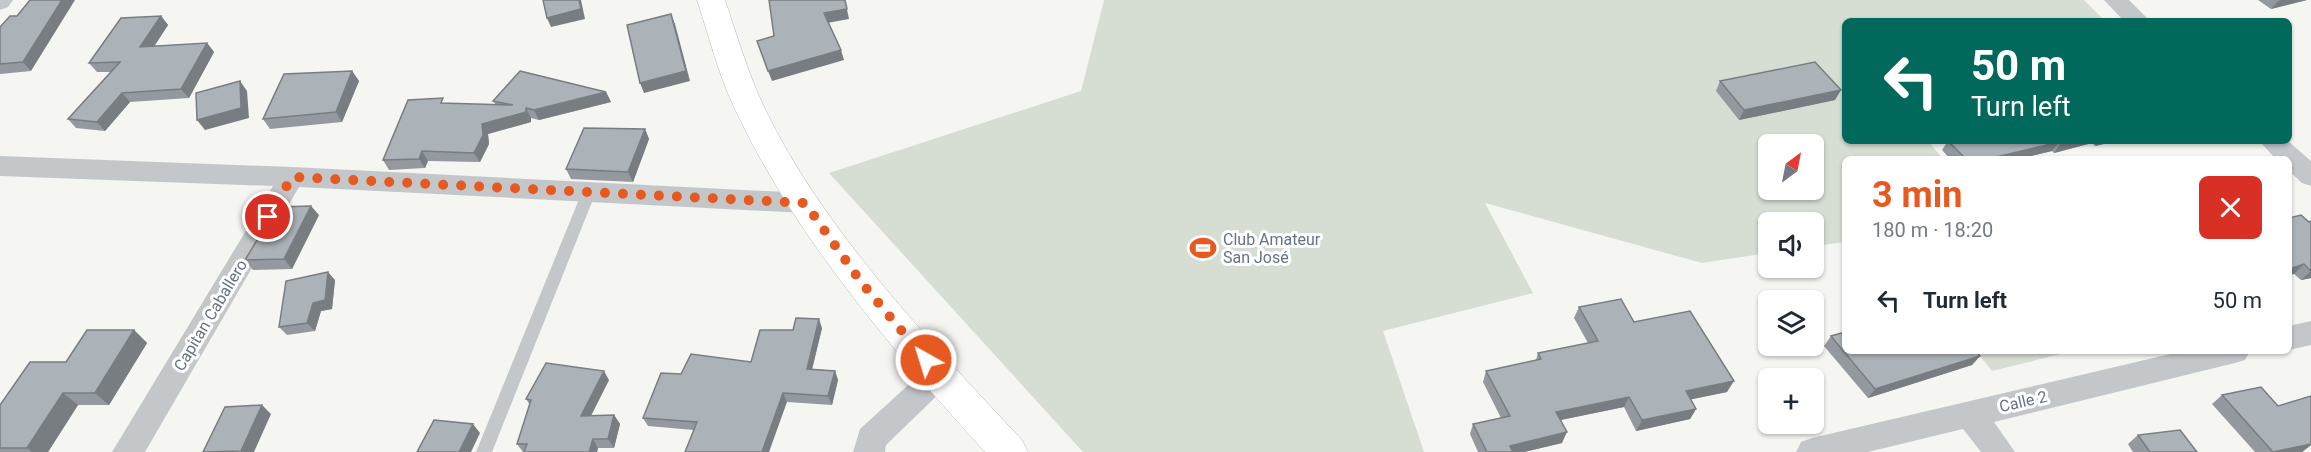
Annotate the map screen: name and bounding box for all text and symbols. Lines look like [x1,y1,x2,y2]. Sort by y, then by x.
text: 50 m [1971,41,2066,90]
icon: left [1872,42,1950,120]
text: Turn left [1971,91,2071,123]
north arrow [1758,134,1824,200]
map controls [1758,134,1824,434]
text: 3 min [1872,174,1963,216]
button: close [2199,176,2262,239]
pin [242,191,293,242]
icon: arrive [251,200,284,233]
button: sound [1758,212,1824,278]
text: 180 m · 18:20 [1872,218,1993,242]
place label: Club Amateur San José [1223,230,1321,267]
sports icon: Club Amateur San José [1188,233,1218,263]
street label: Capitan Caballero [170,256,251,374]
icon: left [1872,284,1905,317]
text: Turn left [1923,288,2007,313]
text: 50 m [2213,288,2262,313]
button: layers [1758,290,1824,356]
position arrow [894,328,958,392]
button: + [1758,368,1824,434]
street label: Calle 2 [1997,387,2049,416]

